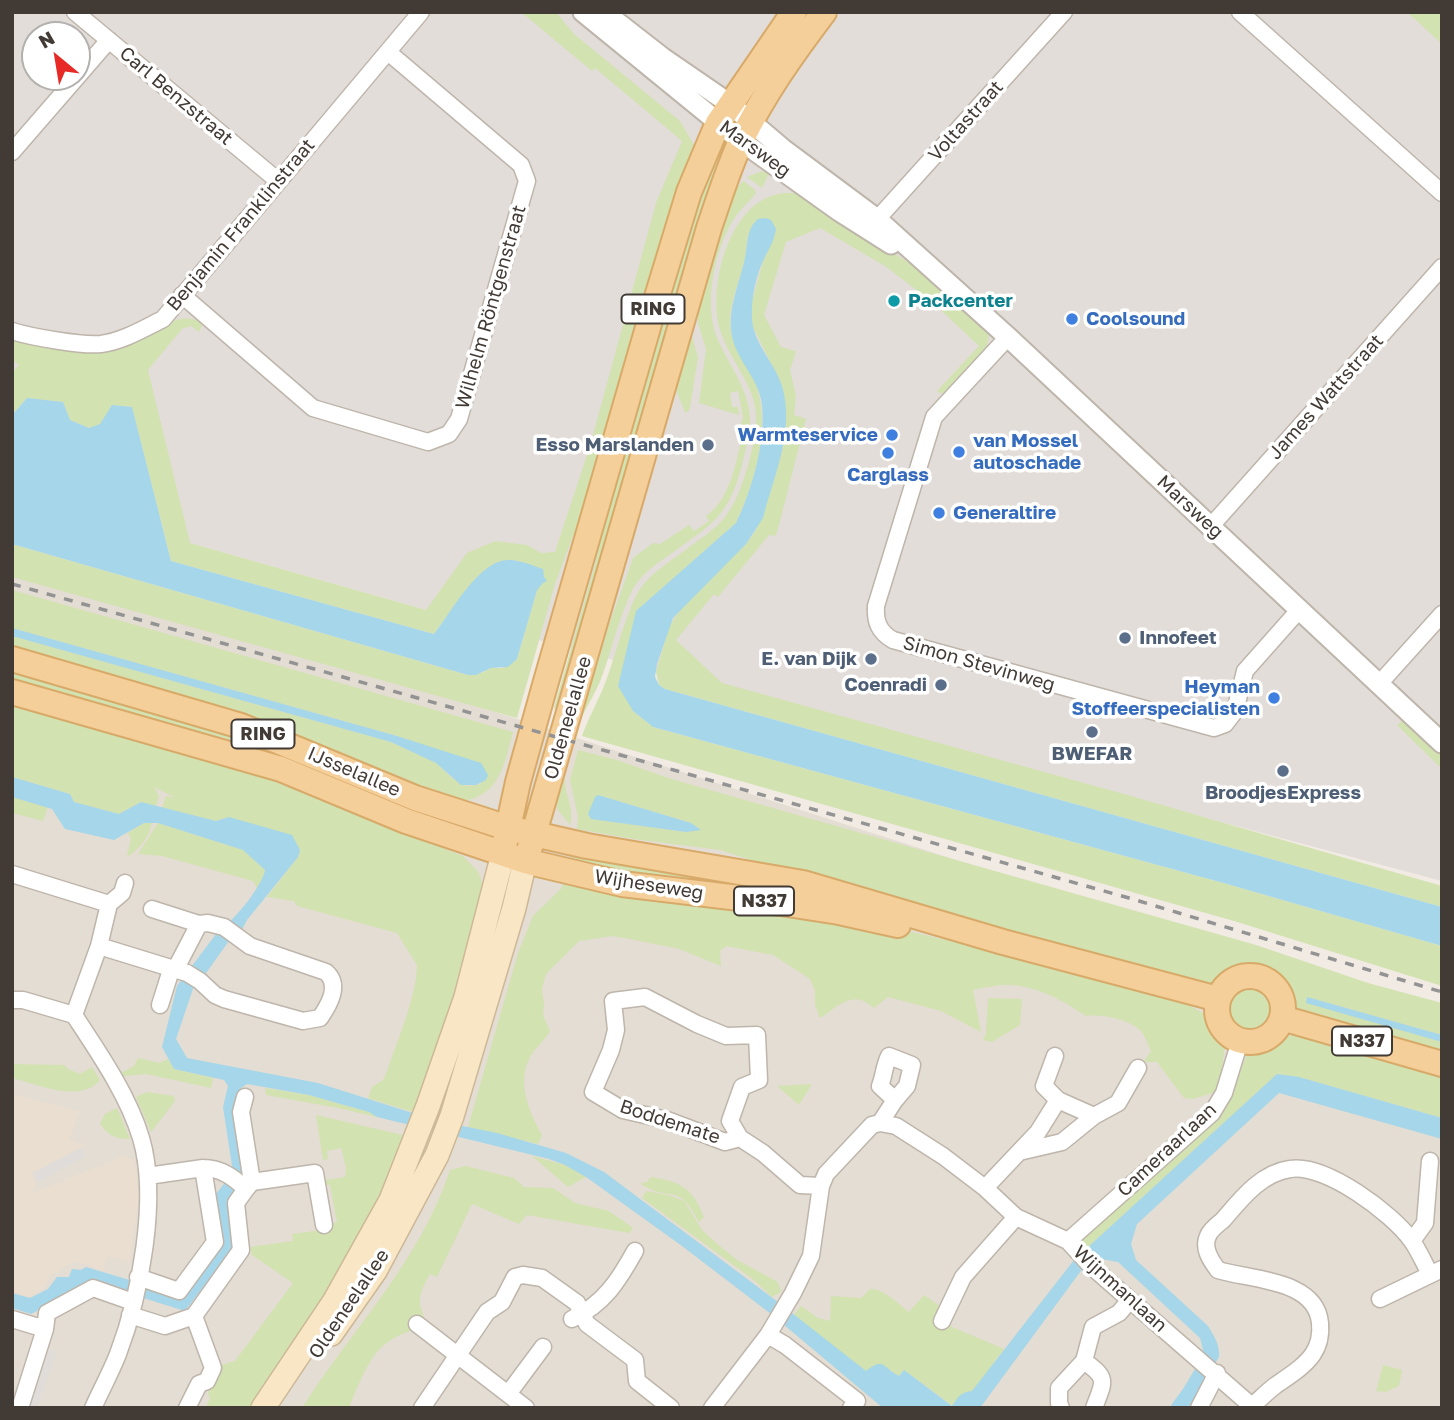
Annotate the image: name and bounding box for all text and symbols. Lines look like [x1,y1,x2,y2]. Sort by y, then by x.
north arrow [21,21,91,91]
text: N [34,26,58,53]
street label: Carl Benzstraat [115,42,237,150]
street label: Voltastraat [924,76,1008,166]
street label: Marsweg [715,116,795,182]
street label: Benjamin Franklinstraat [162,134,320,316]
street label: Wilhelm Röntgenstraat [451,202,531,412]
place label: Packcenter [908,290,1013,312]
marker: Packcenter [886,293,902,309]
road number: RING [622,295,684,324]
place label: Coolsound [1086,308,1185,330]
marker: Coolsound [1064,311,1080,327]
street label: James Wattstraat [1264,330,1388,464]
place label: Warmteservice [738,424,878,446]
marker: Warmteservice [884,427,900,443]
place label: van Mossel autoschade [973,430,1081,474]
place label: Esso Marslanden [535,434,694,456]
marker: Esso Marslanden [700,437,716,453]
marker: van Mossel autoschade [951,444,967,460]
marker: Carglass [880,445,896,461]
place label: Carglass [847,464,929,486]
street label: Marsweg [1152,471,1228,543]
place label: Generaltire [953,502,1056,524]
marker: Generaltire [931,505,947,521]
place label: Innofeet [1139,627,1217,649]
marker: Innofeet [1117,630,1133,646]
street label: Simon Stevinweg [900,631,1058,697]
place label: E. van Dijk [761,648,857,670]
marker: E. van Dijk [863,651,879,667]
street label: Oldeneelallee [540,654,596,782]
place label: Coenradi [844,674,927,696]
place label: Heyman Stoffeerspecialisten [1071,676,1260,720]
marker: Coenradi [933,677,949,693]
marker: Heyman Stoffeerspecialisten [1266,690,1282,706]
road number: RING [232,720,294,748]
marker: BWEFAR [1084,724,1100,740]
street label: IJsselallee [304,742,404,802]
place label: BWEFAR [1051,743,1133,765]
marker: BroodjesExpress [1275,763,1291,779]
place label: BroodjesExpress [1205,782,1361,804]
street label: Wijheseweg [593,865,705,905]
road number: N337 [734,887,794,916]
road number: N337 [1332,1026,1392,1056]
street label: Boddemate [617,1095,723,1149]
street label: Cameraarlaan [1113,1098,1221,1202]
street label: Wijnmanlaan [1068,1241,1172,1337]
street label: Oldeneelallee [304,1245,394,1363]

